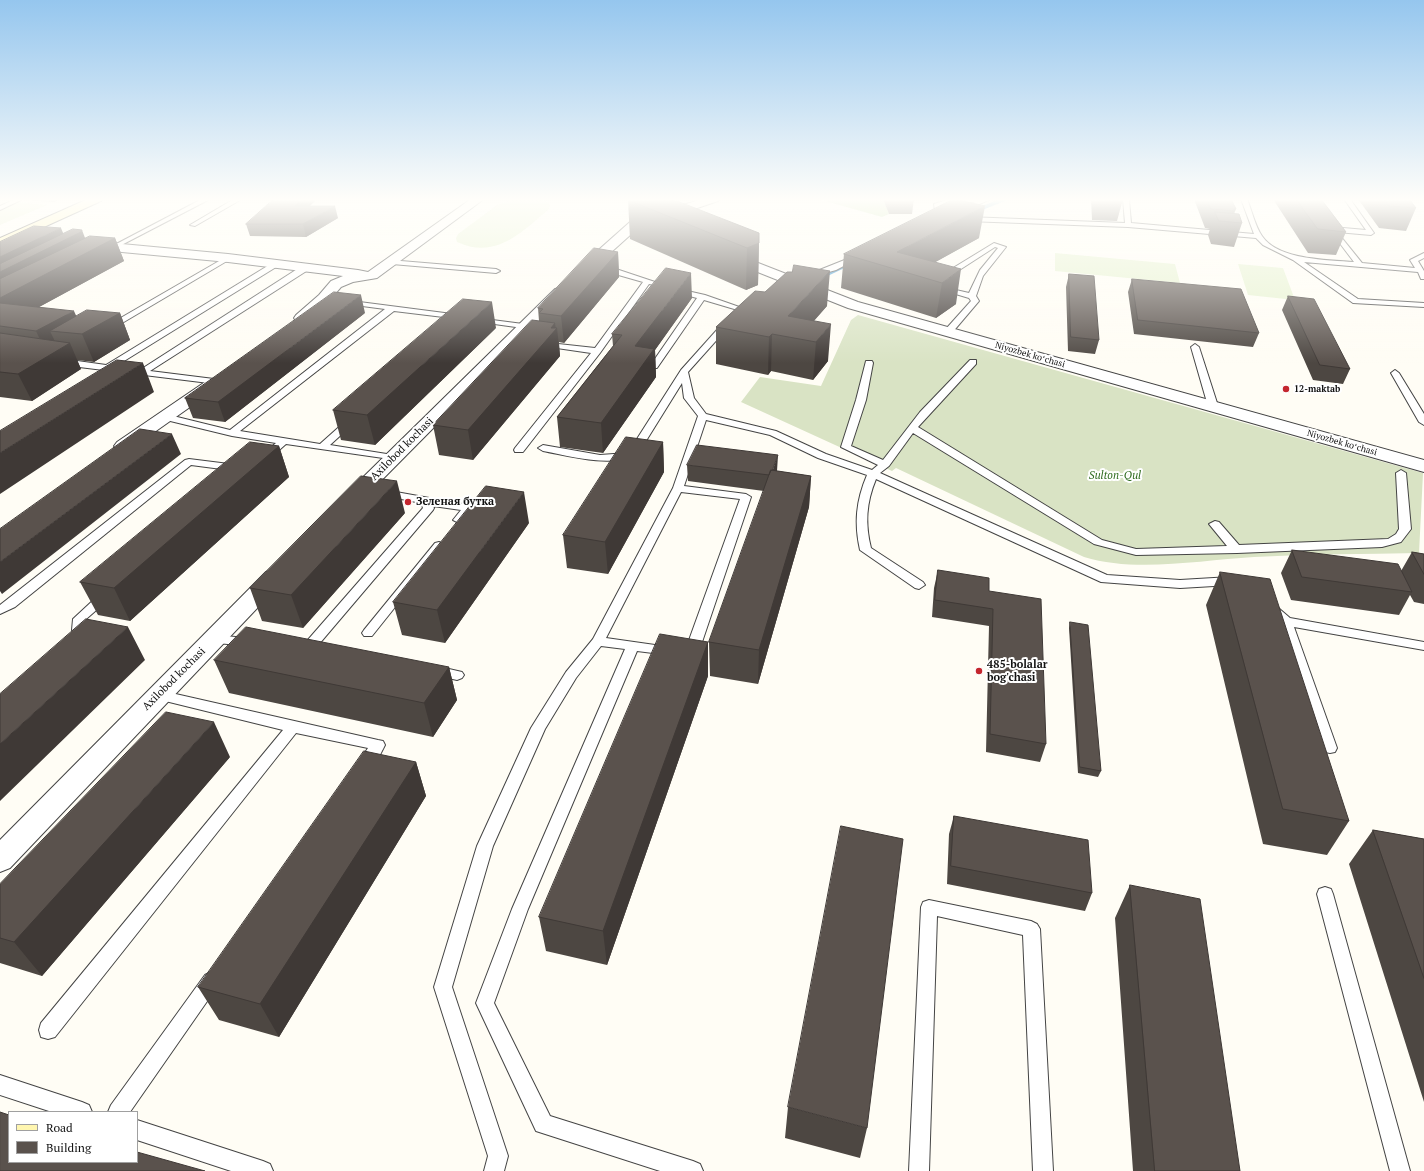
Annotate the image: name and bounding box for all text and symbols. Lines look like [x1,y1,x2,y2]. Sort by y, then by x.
street label: Niyozbek koʻchasi [994,340,1066,370]
marker: 12-maktab [1281,384,1291,394]
place label: 12-maktab [1294,384,1340,394]
street label: Axilobod kochasi [368,415,436,483]
street label: Niyozbek koʻchasi [1306,428,1378,458]
park label: Sulton-Qul [1089,469,1141,483]
place label: Зеленая бутка [416,495,494,509]
marker: Зеленая бутка [403,497,413,507]
street label: Axilobod kochasi [140,645,208,713]
place label: 485-bolalar bog'chasi [987,658,1047,684]
marker: 485-bolalar bog'chasi [974,666,984,676]
legend [8,1111,138,1163]
text: Road [46,1120,73,1135]
text: Building [46,1140,91,1155]

